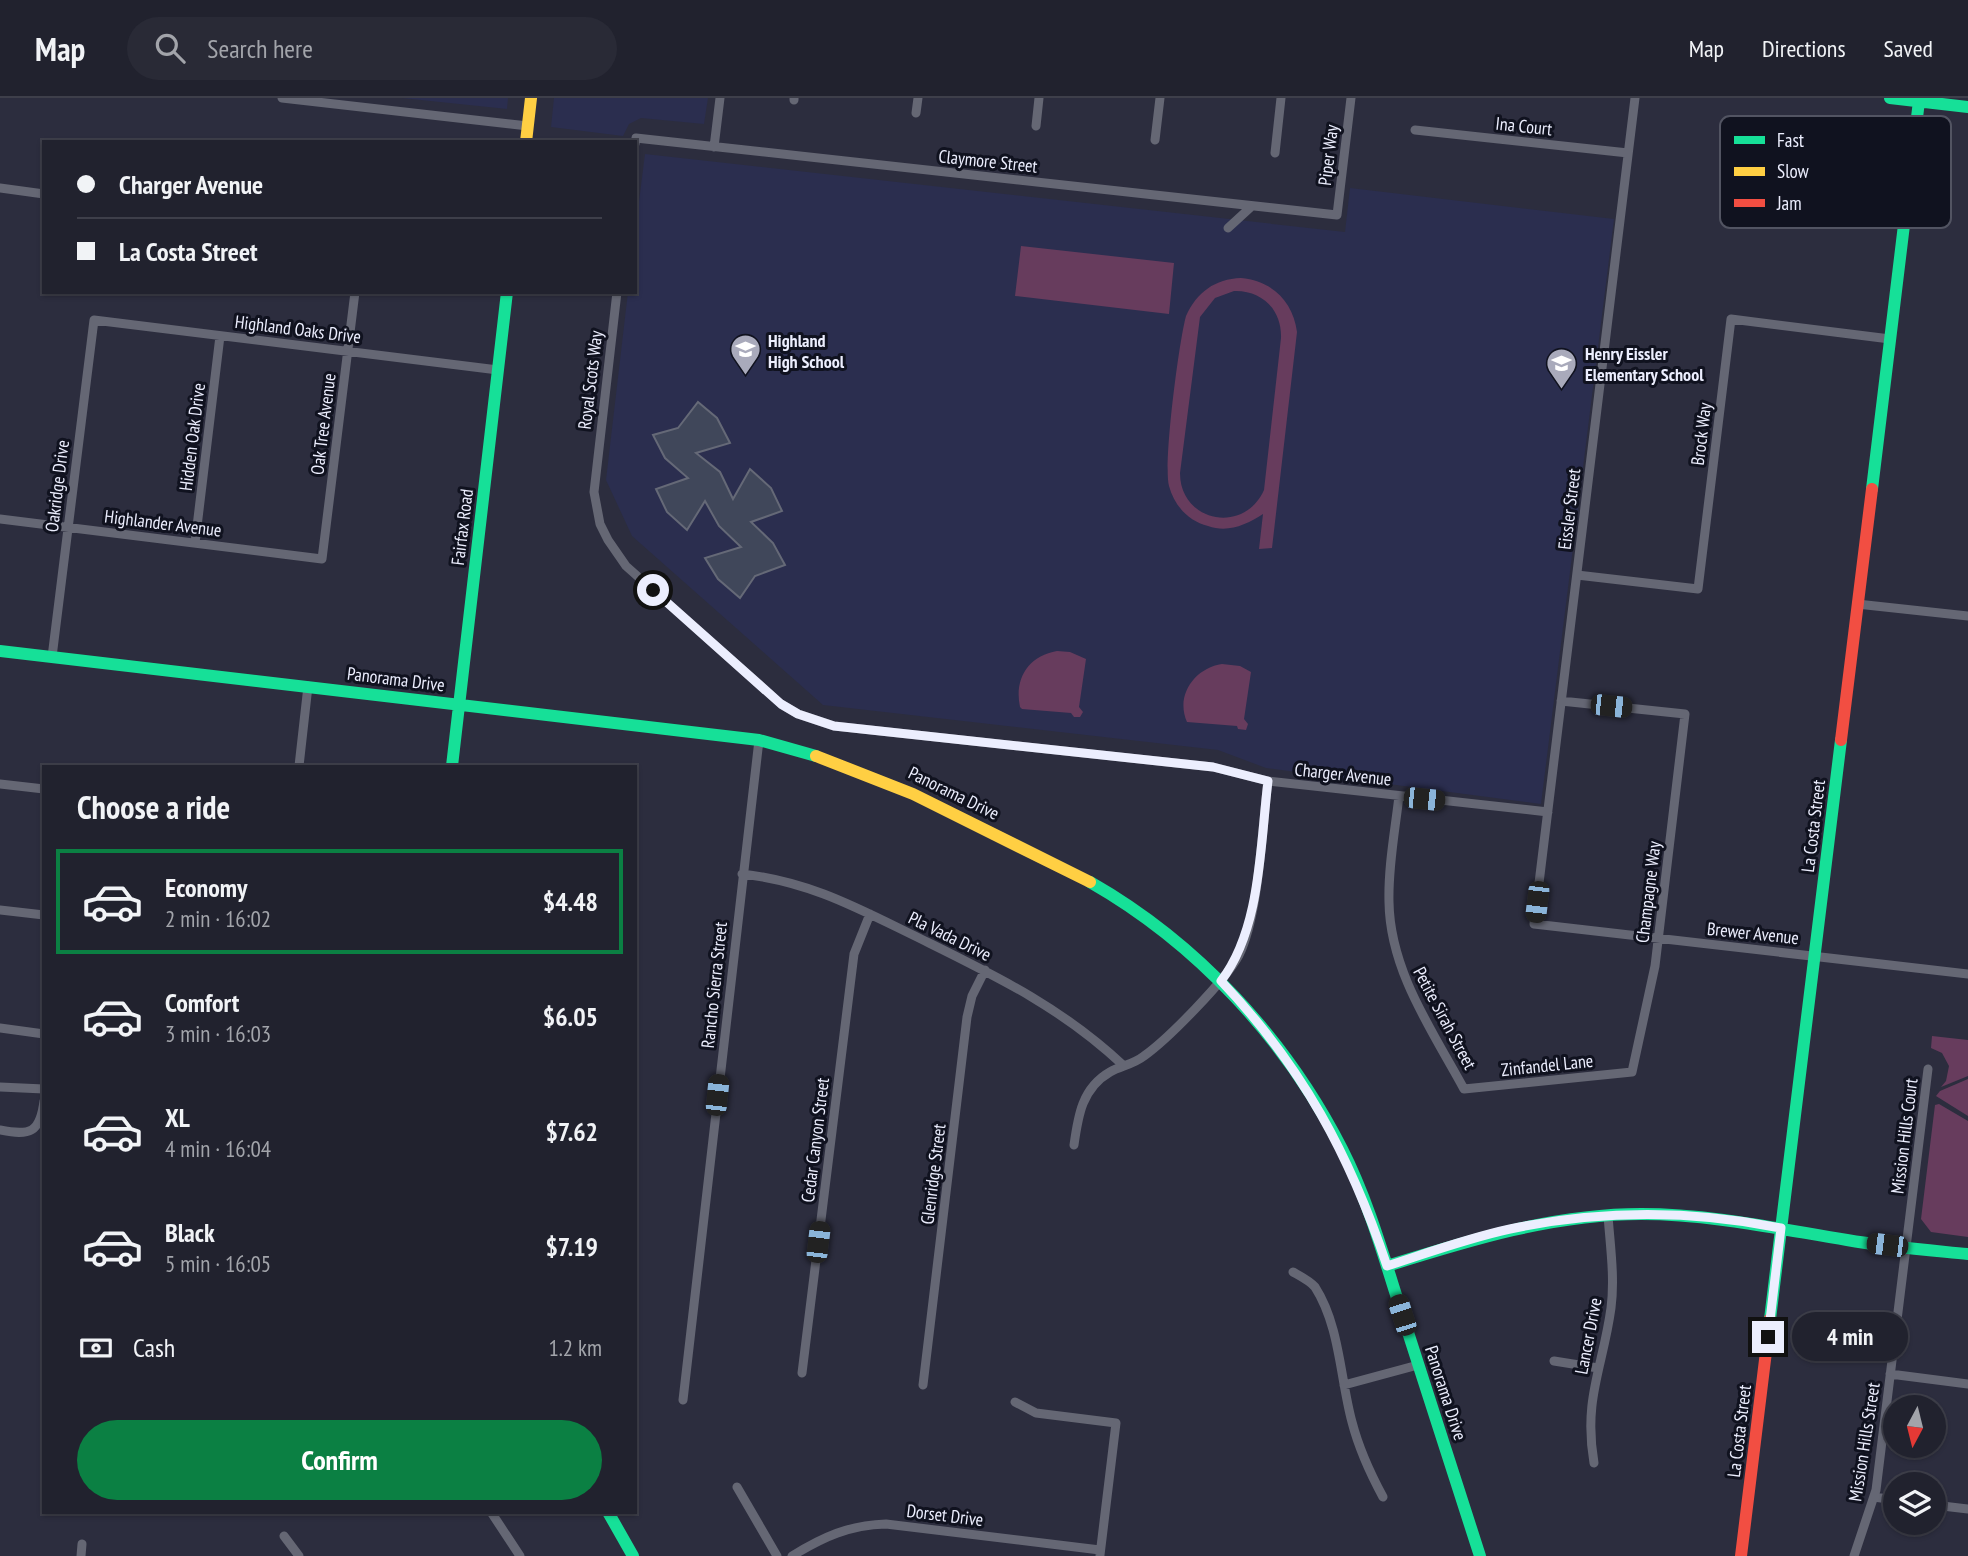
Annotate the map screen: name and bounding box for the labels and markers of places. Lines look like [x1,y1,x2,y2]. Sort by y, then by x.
place label: Highland High School [768,329,845,373]
school or university icon: Highland High School [728,333,762,377]
place label: Henry Eissler Elementary School [1585,342,1704,386]
school or university icon: Henry Eissler Elementary School [1545,346,1579,390]

